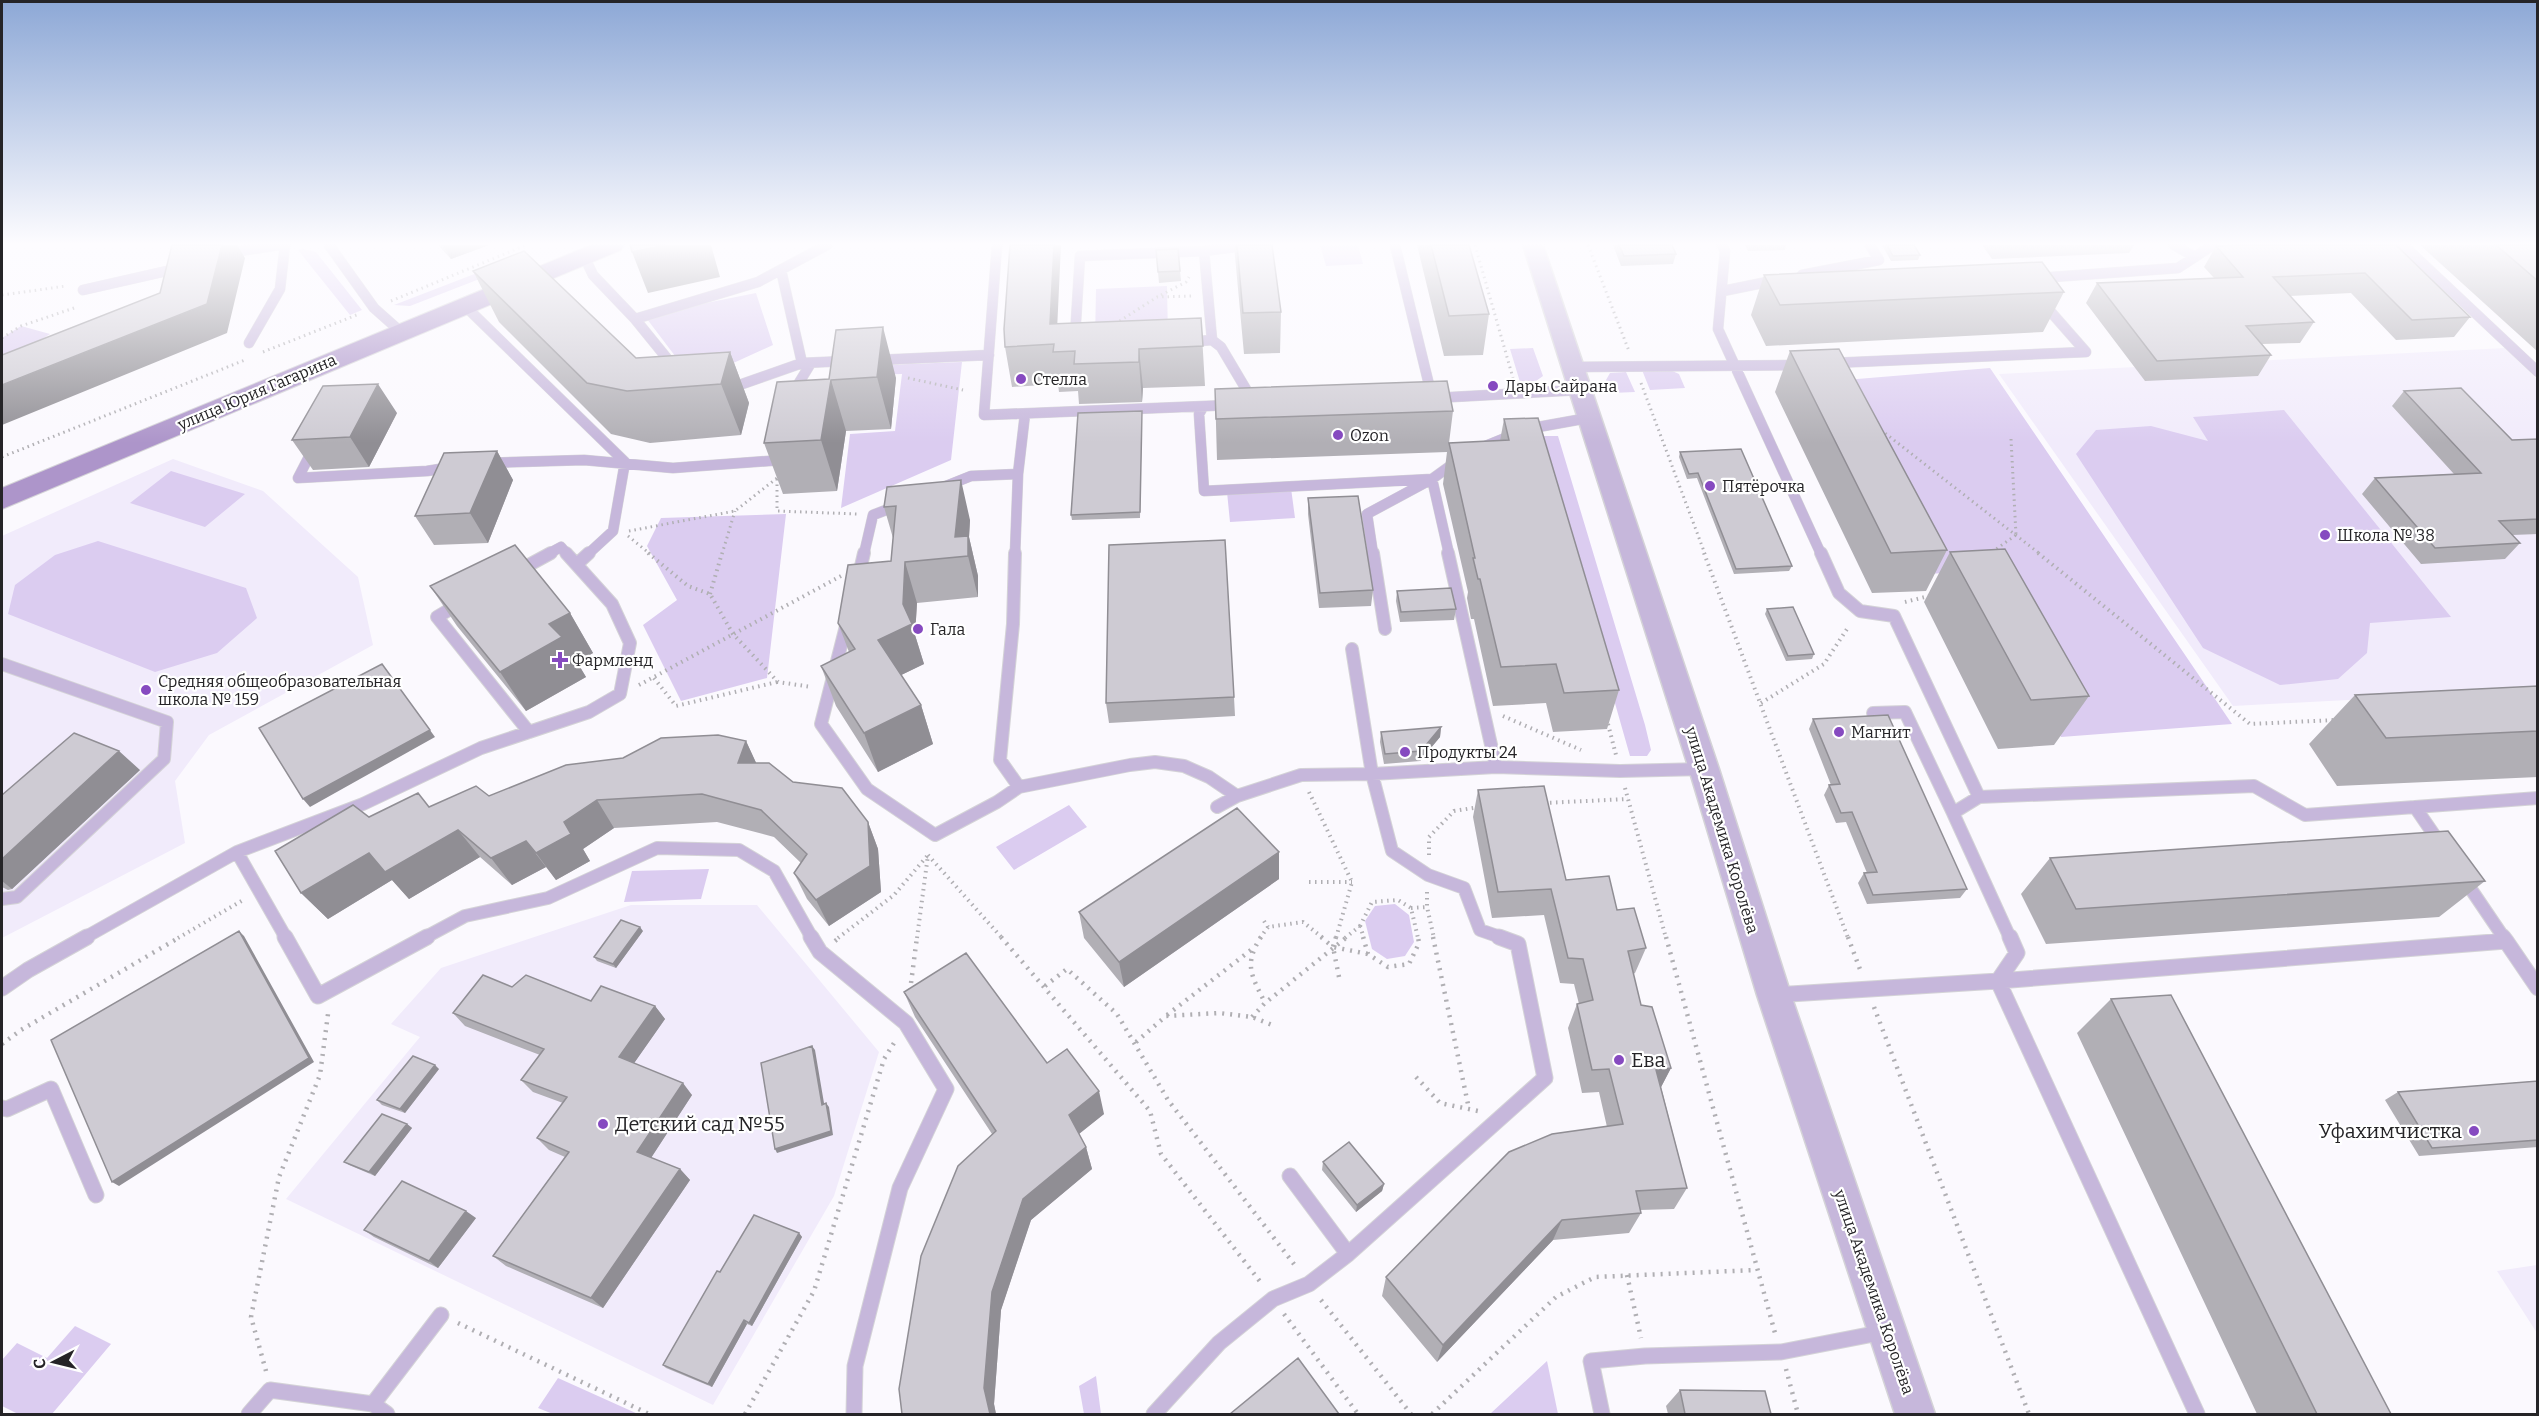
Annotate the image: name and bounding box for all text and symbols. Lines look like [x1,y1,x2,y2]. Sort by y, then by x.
street label: улица Юрия Гагарина [174,350,339,434]
place label: Стелла [1033,370,1087,389]
marker: Стелла [1014,372,1028,386]
place label: Дары Сайрана [1505,377,1617,396]
marker: Дары Сайрана [1486,379,1500,393]
place label: Ozon [1350,426,1389,445]
marker: Ozon [1331,428,1345,442]
place label: Пятёрочка [1722,477,1805,496]
marker: Пятёрочка [1703,479,1717,493]
place label: Школа № 38 [2337,526,2435,545]
marker: Школа № 38 [2318,528,2332,542]
place label: Гала [930,620,966,639]
marker: Гала [911,622,925,636]
place label: Фармленд [572,651,654,670]
marker: Фармленд [553,653,567,667]
place label: Средняя общеобразовательная школа № 159 [158,672,401,709]
marker: Средняя общеобразовательная школа № 159 [139,683,153,697]
street label: улица Академика Королёва [1681,723,1763,936]
place label: Магнит [1851,723,1910,742]
marker: Магнит [1832,725,1846,739]
place label: Продукты 24 [1417,743,1518,762]
marker: Продукты 24 [1398,745,1412,759]
place label: Ева [1631,1048,1666,1072]
marker: Ева [1612,1053,1626,1067]
place label: Детский сад №55 [615,1112,785,1136]
marker: Детский сад №55 [596,1117,610,1131]
place label: Уфахимчистка [2319,1119,2462,1143]
marker: Уфахимчистка [2467,1124,2481,1138]
street label: улица Академика Королёва [1830,1186,1918,1397]
north arrow [24,1332,84,1392]
text: С [30,1358,50,1370]

